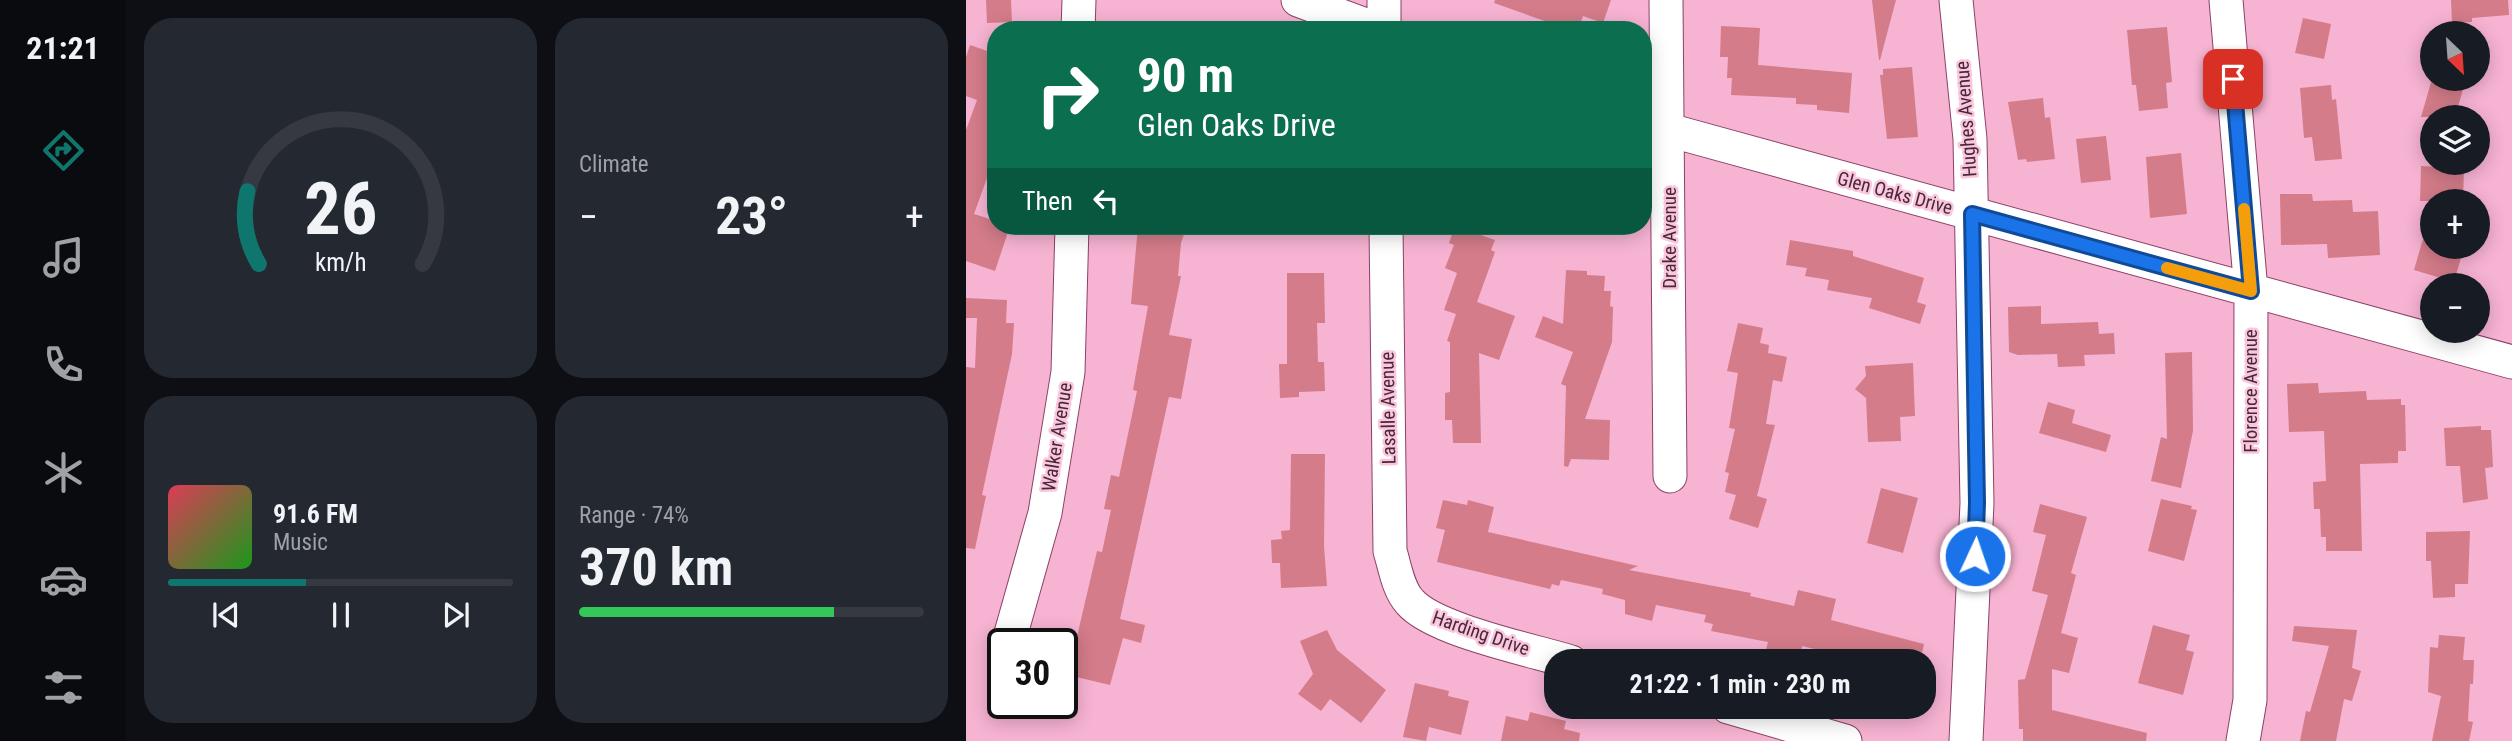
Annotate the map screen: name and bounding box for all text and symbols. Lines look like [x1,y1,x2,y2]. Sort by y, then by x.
north arrow [2420,21,2490,91]
map controls [2420,21,2490,343]
text: 21:21 [26,29,100,67]
text: 90 m [1137,47,1234,104]
icon: right [1022,49,1113,140]
pin [2203,49,2263,109]
street label: Hughes Avenue [1950,60,1982,178]
icon: arrive [2214,60,2252,98]
button: layers [2420,105,2490,175]
text: Glen Oaks Drive [1137,106,1336,144]
icon: directions [39,126,88,175]
text: Climate [579,151,649,178]
text: 26 [304,166,377,252]
street label: Glen Oaks Drive [1835,167,1955,219]
icon: left [1087,182,1125,220]
text: 23° [715,186,788,247]
text: Then [1022,186,1073,216]
street label: Drake Avenue [1658,187,1681,289]
button: + [2420,189,2490,259]
text: − [579,195,598,239]
text: + [905,195,924,239]
icon: music [39,233,88,282]
text: km/h [315,248,366,277]
button: − [2420,273,2490,343]
street label: Florence Avenue [2239,329,2262,453]
icon: phone [39,340,88,389]
street label: Lasalle Avenue [1376,351,1400,464]
street label: Walker Avenue [1037,381,1077,493]
icon: climate [39,448,88,497]
text: 91.6 FM [273,499,358,529]
text: Range · 74% [579,502,689,529]
position arrow [1938,519,2012,593]
text: Music [273,529,328,556]
text: 370 km [579,537,733,598]
icon: car [39,555,88,604]
icon: previous [207,596,245,634]
icon: pause [322,596,360,634]
icon: next [437,596,475,634]
street label: Harding Drive [1429,606,1533,660]
speed limit sign: 30 [987,628,1078,719]
icon: filters [39,663,88,712]
text: 21:22 · 1 min · 230 m [1630,669,1850,699]

